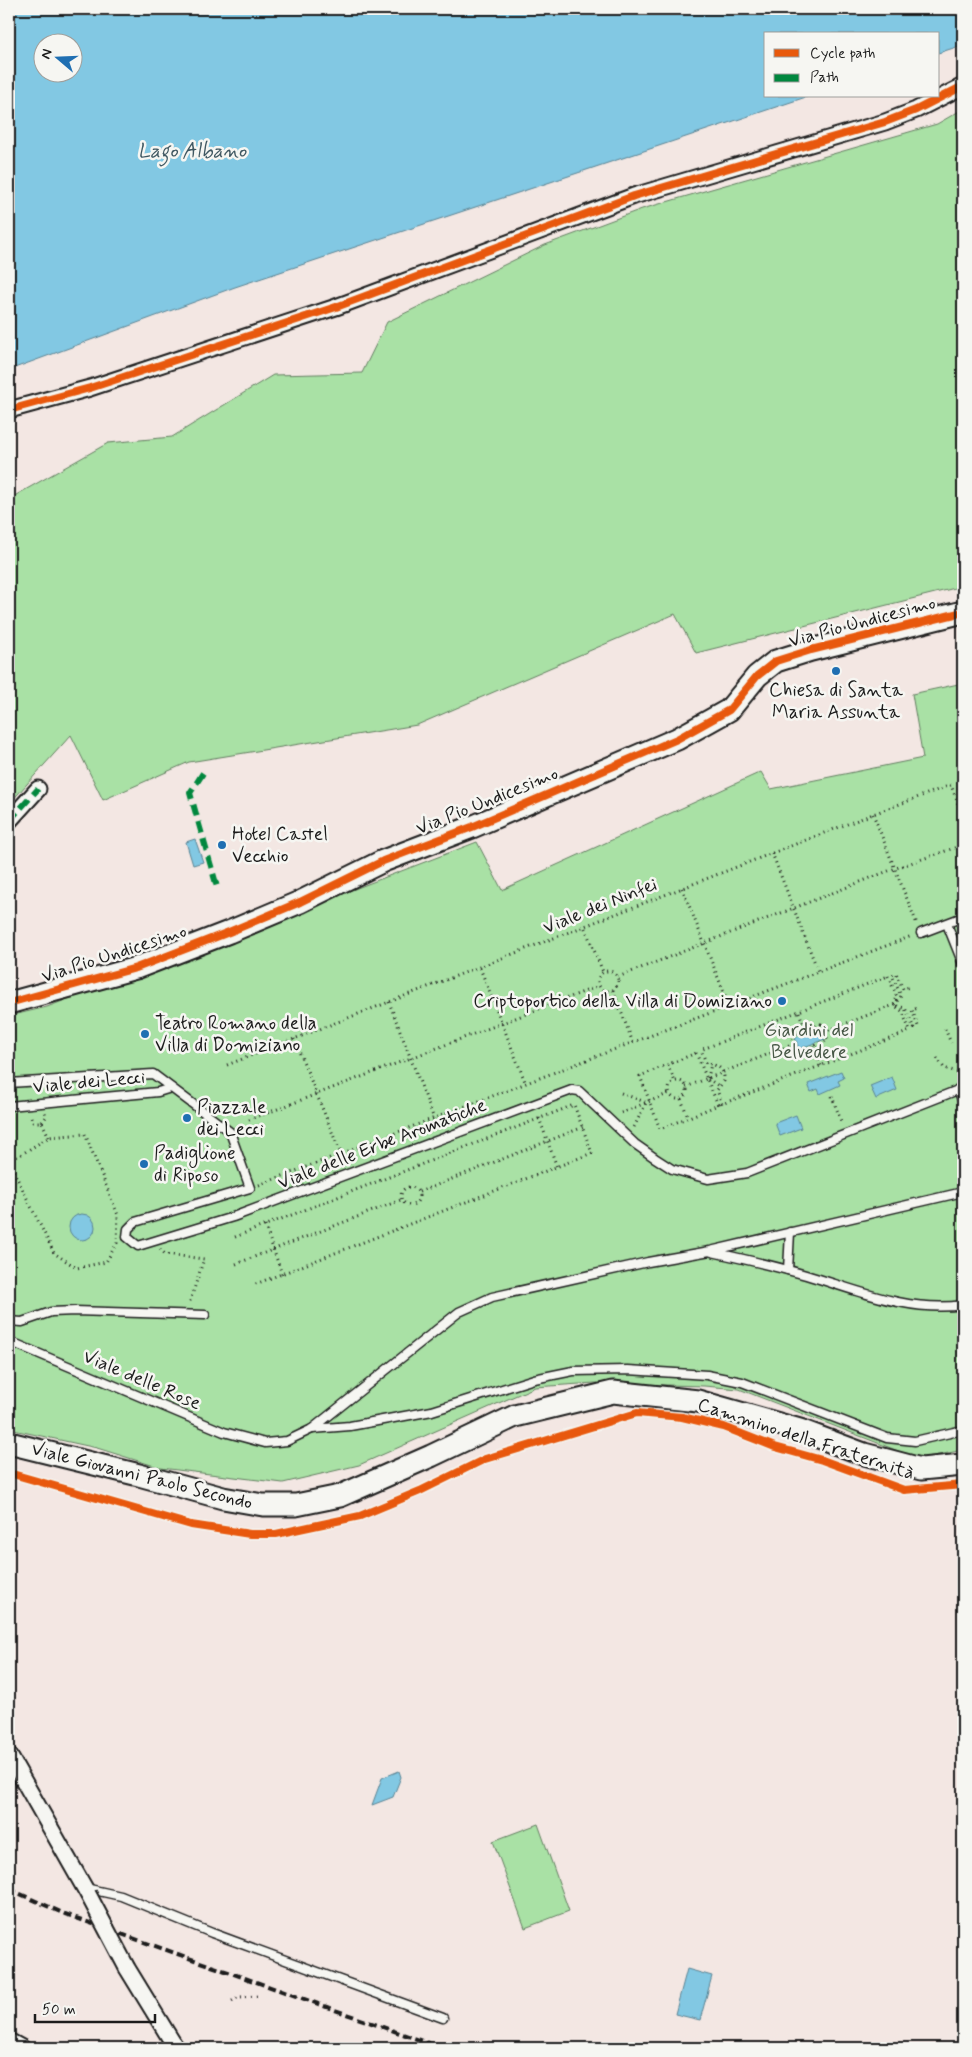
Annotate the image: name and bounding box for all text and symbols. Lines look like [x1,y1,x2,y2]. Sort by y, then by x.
north arrow [32,32,82,82]
legend [764,32,940,98]
text: Cycle path [810,44,875,64]
text: N [37,47,57,61]
text: Path [810,68,839,88]
water label: Lago Albano [138,138,247,167]
street label: Via Pio Undicesimo [786,590,938,654]
marker: Chiesa di Santa Maria Assunta [830,665,842,677]
place label: Chiesa di Santa Maria Assunta [769,678,904,725]
street label: Via Pio Undicesimo [412,761,562,841]
place label: Hotel Castel Vecchio [232,822,328,869]
marker: Hotel Castel Vecchio [216,839,228,851]
street label: Viale dei Ninfei [539,872,661,940]
street label: Via Pio Undicesimo [38,919,190,989]
place label: Criptoportico della Villa di Domiziano [473,989,772,1014]
marker: Criptoportico della Villa di Domiziano [776,995,788,1007]
place label: Teatro Romano della Villa di Domiziano [155,1011,317,1058]
park label: Giardini del Belvedere [765,1018,854,1065]
marker: Teatro Romano della Villa di Domiziano [139,1028,151,1040]
street label: Viale dei Lecci [32,1065,146,1099]
street label: Viale delle Erbe Aromatiche [274,1093,490,1195]
place label: Piazzale dei Lecci [197,1095,266,1142]
marker: Piazzale dei Lecci [181,1112,193,1124]
place label: Padiglione di Riposo [154,1141,236,1188]
marker: Padiglione di Riposo [138,1158,150,1170]
street label: Viale delle Rose [79,1344,205,1416]
street label: Cammino della Fraternità [694,1392,918,1486]
street label: Viale Giovanni Paolo Secondo [29,1436,255,1516]
scale bar [35,1992,155,2024]
text: 50 m [42,2000,76,2020]

